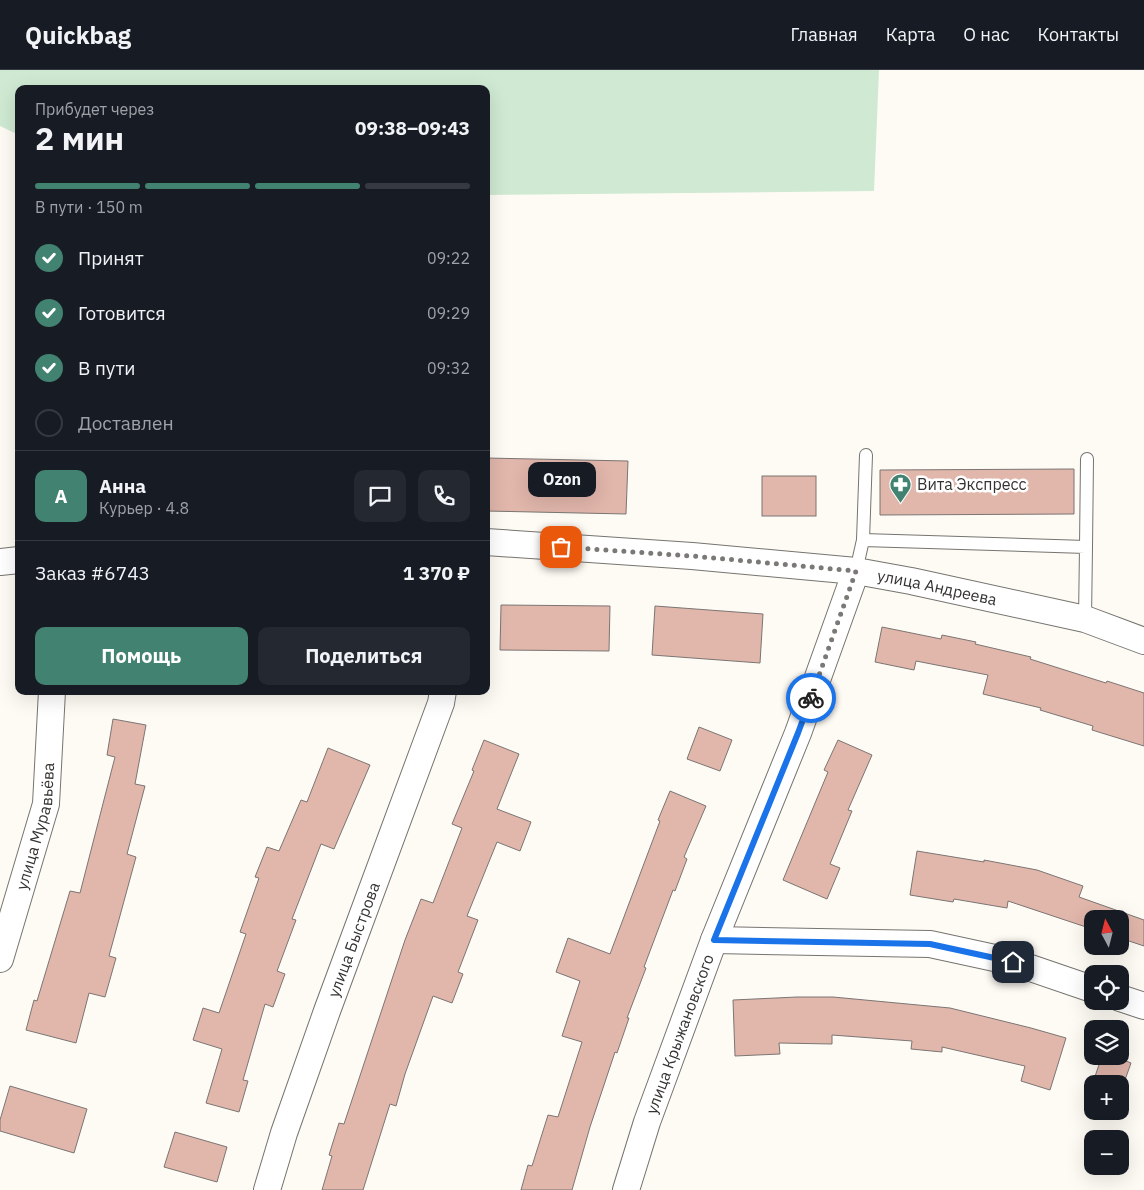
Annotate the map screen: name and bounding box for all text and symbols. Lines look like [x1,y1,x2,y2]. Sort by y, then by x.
text: Quickbag [25,19,131,51]
text: Главная [790,23,858,46]
text: Карта [886,23,935,46]
text: О нас [963,23,1010,46]
text: Контакты [1038,23,1119,46]
text: Прибудет через [35,99,154,119]
text: 09:38–09:43 [355,116,470,140]
text: 2 мин [35,117,124,159]
text: В пути · 150 m [35,197,143,217]
icon: check [35,244,63,272]
text: Принят [78,246,144,270]
text: 09:22 [427,248,470,268]
icon: check [35,299,63,327]
text: Готовится [78,301,166,325]
text: 09:29 [427,303,470,323]
icon: check [35,354,63,382]
text: В пути [78,356,136,380]
text: 09:32 [427,358,470,378]
text: Доставлен [78,411,174,435]
callout: Ozon [527,462,595,497]
text: Ozon [543,469,581,489]
button: chat [354,470,406,522]
button: phone [418,470,470,522]
pharmacy icon: Вита Экспресс [889,472,913,503]
text: Анна [99,474,146,498]
place label: Вита Экспресс [917,474,1026,494]
text: А [54,484,68,508]
text: Курьер · 4.8 [99,498,189,518]
pin [540,526,582,568]
icon: bag [547,533,575,561]
text: Заказ #6743 [35,561,150,585]
text: 1 370 ₽ [403,561,470,585]
street label: улица Андреева [876,565,999,610]
button: Помощь [35,627,248,685]
button: Поделиться [258,627,470,685]
courier [786,673,836,723]
icon: bike [797,684,825,712]
street label: улица Муравьёва [11,762,58,892]
street label: улица Быстрова [323,879,384,1000]
north arrow [1084,910,1129,955]
map controls [1084,910,1129,1175]
pin [992,941,1034,983]
icon: home [999,948,1027,976]
street label: улица Крыжановского [641,951,718,1117]
button: locate [1084,965,1129,1010]
button: layers [1084,1020,1129,1065]
button: + [1084,1075,1129,1120]
button: − [1084,1130,1129,1175]

